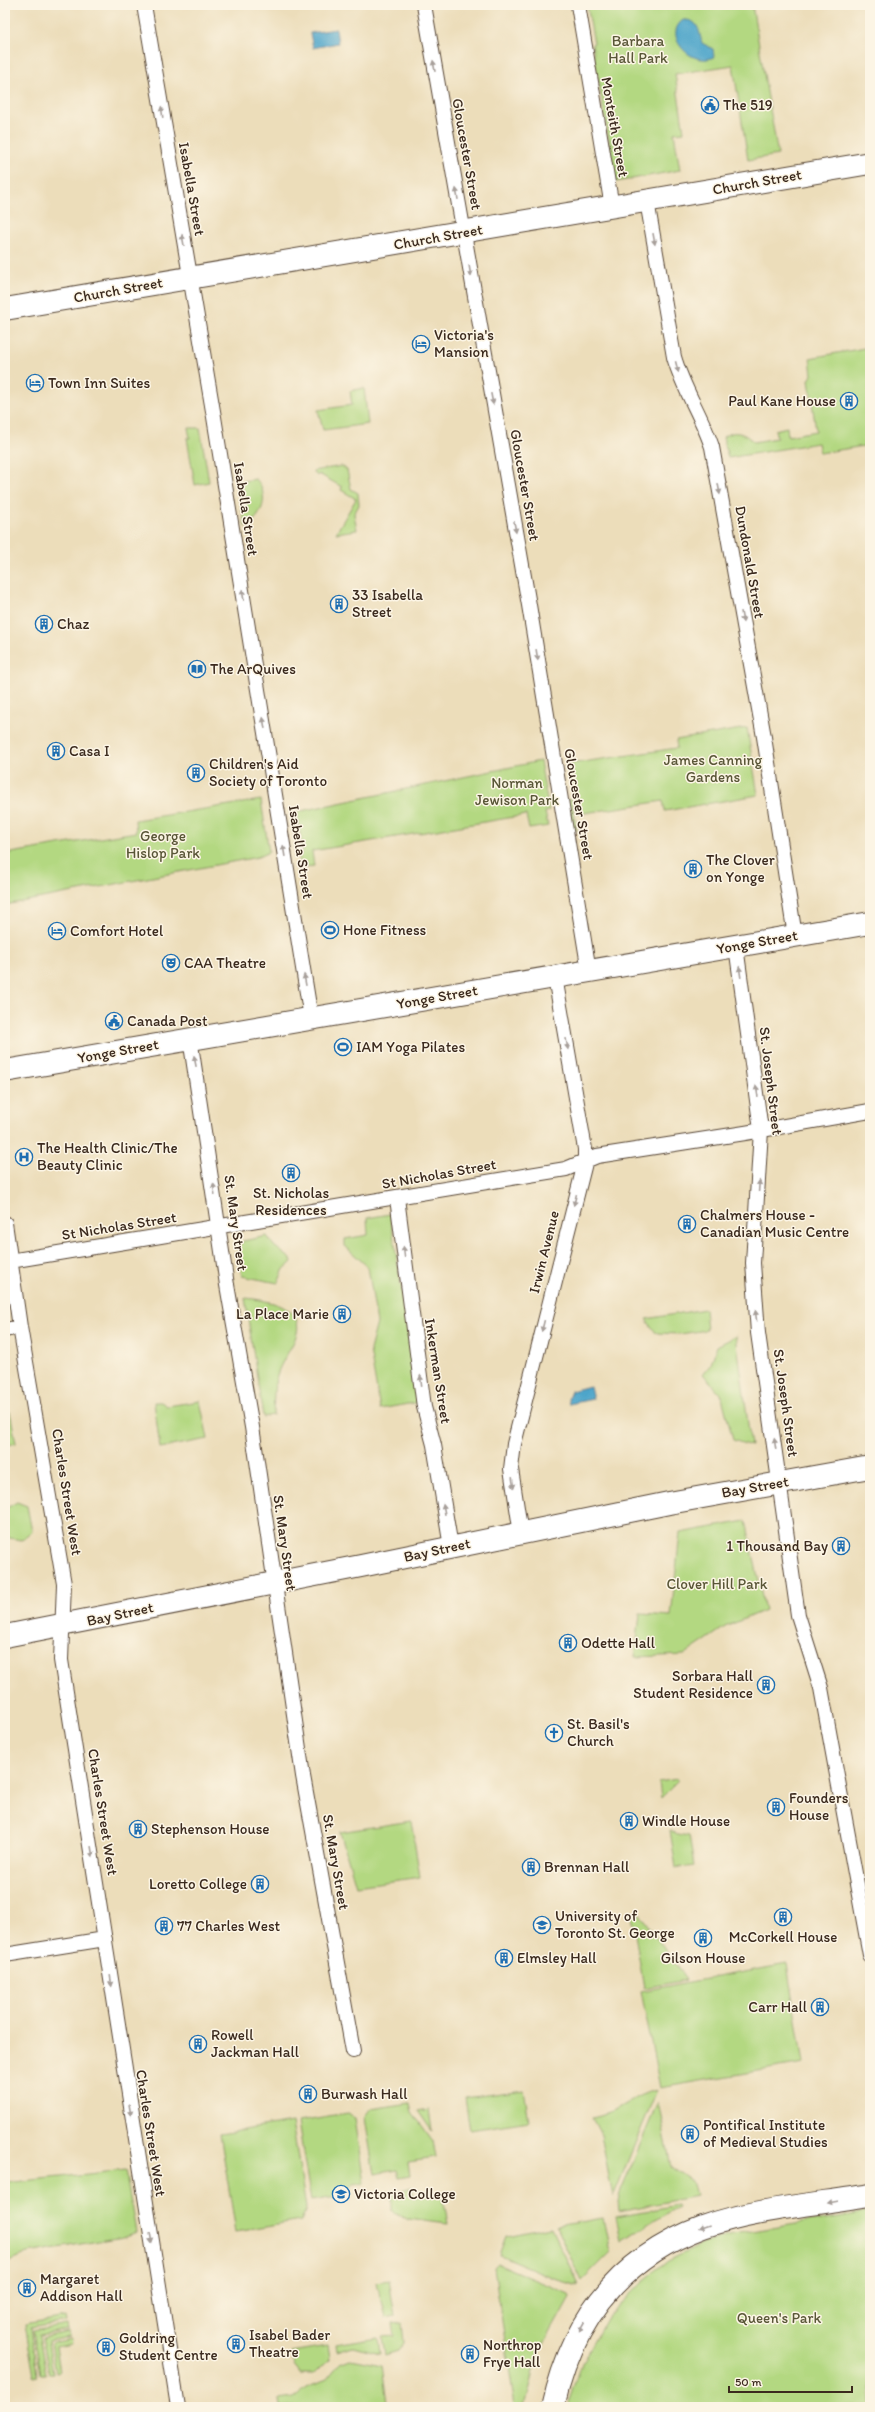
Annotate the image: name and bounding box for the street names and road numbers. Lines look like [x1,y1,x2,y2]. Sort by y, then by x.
street label: Monteith Street [597,75,633,179]
street label: Gloucester Street [448,97,486,212]
street label: Isabella Street [175,141,209,237]
street label: Church Street [711,165,803,199]
street label: Church Street [392,220,484,254]
street label: Church Street [72,273,164,307]
street label: Gloucester Street [506,428,544,543]
street label: Isabella Street [230,461,262,557]
street label: Dundonald Street [731,504,769,620]
street label: Gloucester Street [560,747,598,862]
street label: Isabella Street [285,804,317,900]
street label: Yonge Street [715,926,799,958]
street label: Yonge Street [395,981,479,1013]
street label: St. Joseph Street [755,1026,787,1136]
street label: Yonge Street [76,1035,160,1067]
street label: St Nicholas Street [380,1155,498,1193]
street label: St. Mary Street [220,1174,252,1273]
street label: St Nicholas Street [60,1208,178,1244]
street label: Irwin Avenue [525,1209,563,1295]
street label: Inkerman Street [421,1317,455,1425]
street label: St. Joseph Street [770,1348,803,1458]
street label: Charles Street West [48,1427,86,1557]
street label: Bay Street [720,1472,790,1502]
street label: St. Mary Street [269,1494,301,1593]
street label: Bay Street [402,1534,472,1566]
street label: Bay Street [85,1598,155,1630]
street label: Charles Street West [84,1747,122,1877]
street label: St. Mary Street [319,1813,353,1912]
street label: Charles Street West [132,2068,170,2198]

